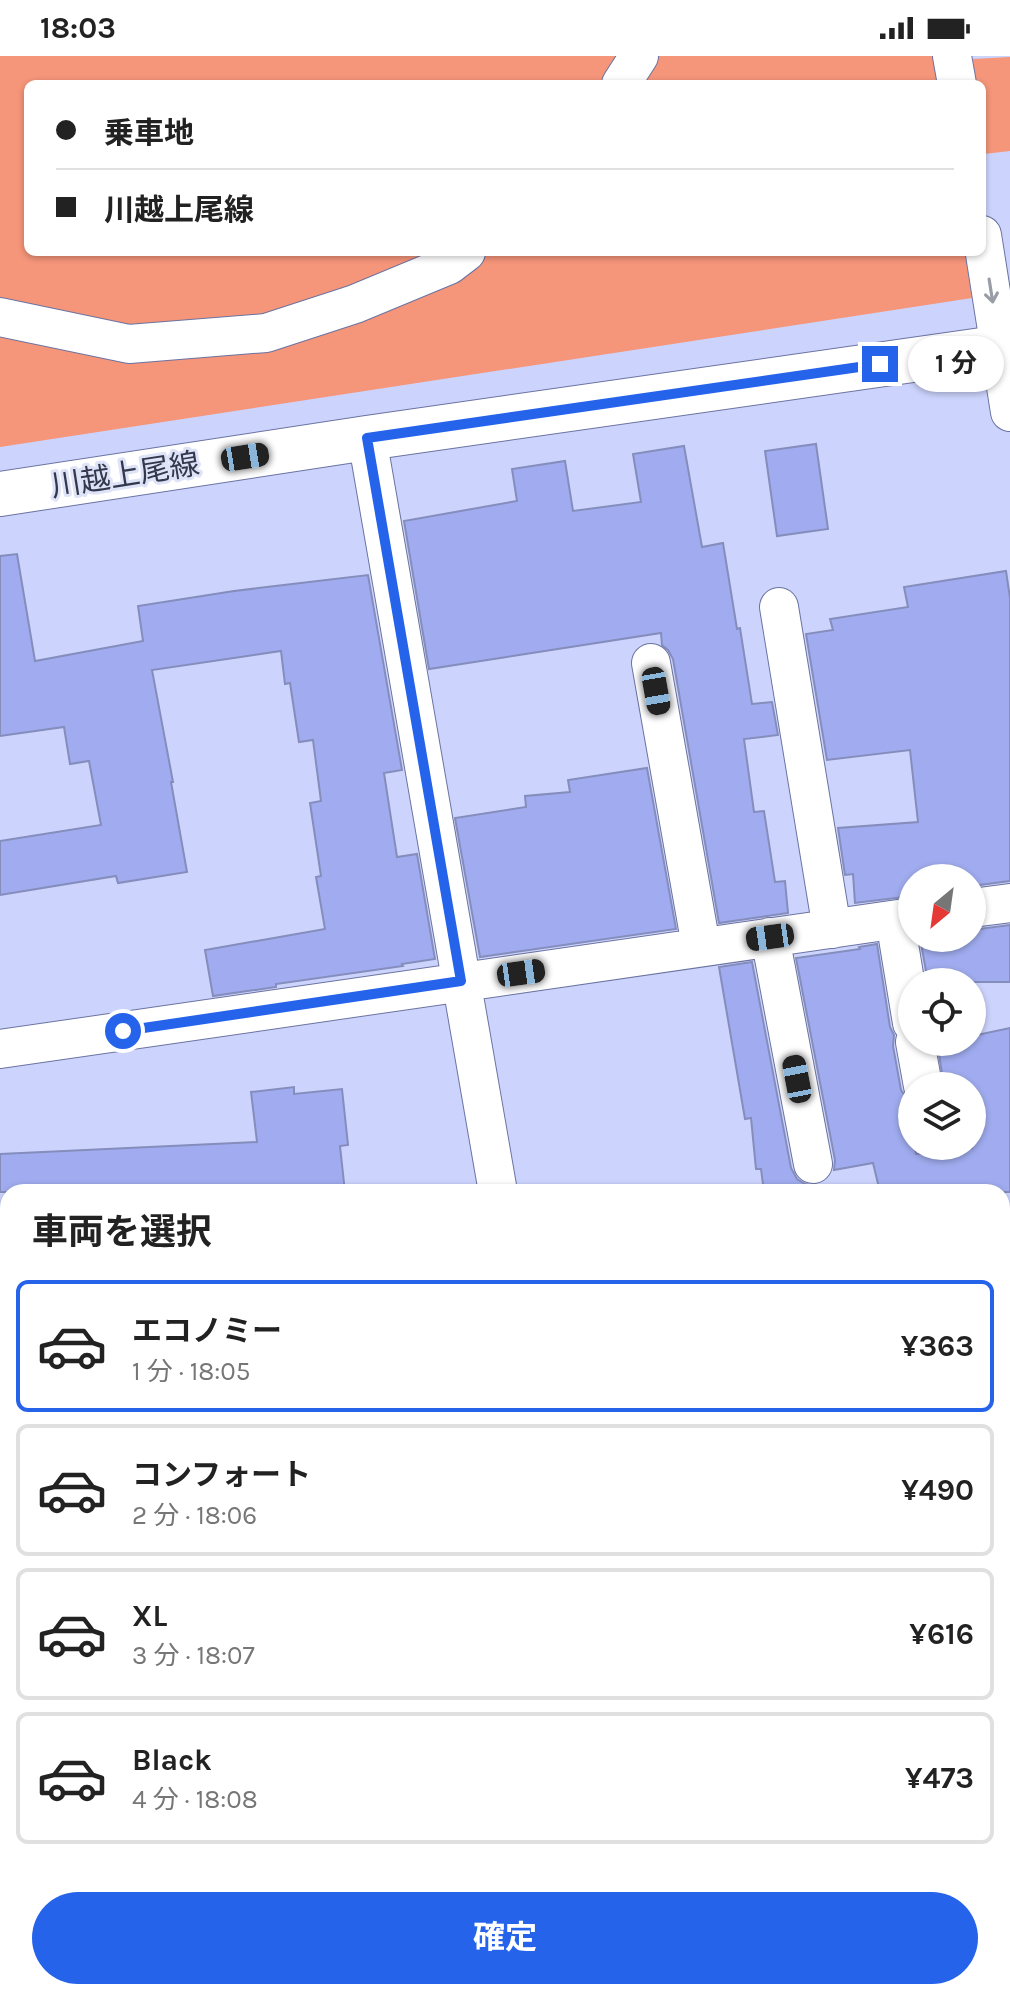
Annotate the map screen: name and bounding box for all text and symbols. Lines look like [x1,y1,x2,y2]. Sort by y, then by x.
text: 18:03 [40,10,116,46]
text: 乗車地 [104,115,194,151]
text: 川越上尾線 [104,192,254,228]
one-way arrow [985,278,1000,303]
callout: 1 分 [908,336,1004,392]
route end [862,346,898,382]
text: 1 分 [935,348,977,379]
car [219,441,271,473]
street label: 川越上尾線 [48,445,202,505]
car [640,665,672,717]
north arrow [898,864,986,952]
map controls [898,864,986,1160]
car [745,922,795,952]
car [496,958,546,988]
button: locate [898,968,986,1056]
route start [105,1013,141,1049]
car [781,1053,813,1105]
button: layers [898,1072,986,1160]
text: 車両を選択 [32,1211,212,1253]
icon: car [36,1310,108,1382]
text: エコノミー [132,1313,282,1349]
text: ¥363 [901,1328,974,1364]
text: 1 分 · 18:05 [132,1356,250,1387]
icon: car [36,1454,108,1526]
text: コンフォート [132,1457,311,1493]
text: ¥490 [901,1472,974,1508]
text: 2 分 · 18:06 [132,1500,257,1531]
icon: car [36,1598,108,1670]
text: XL [132,1598,167,1634]
text: ¥616 [909,1616,974,1652]
text: 3 分 · 18:07 [132,1640,255,1671]
icon: car [36,1742,108,1814]
text: Black [132,1742,212,1778]
text: ¥473 [905,1760,974,1796]
text: 4 分 · 18:08 [132,1784,258,1815]
button: 確定 [32,1892,978,1984]

